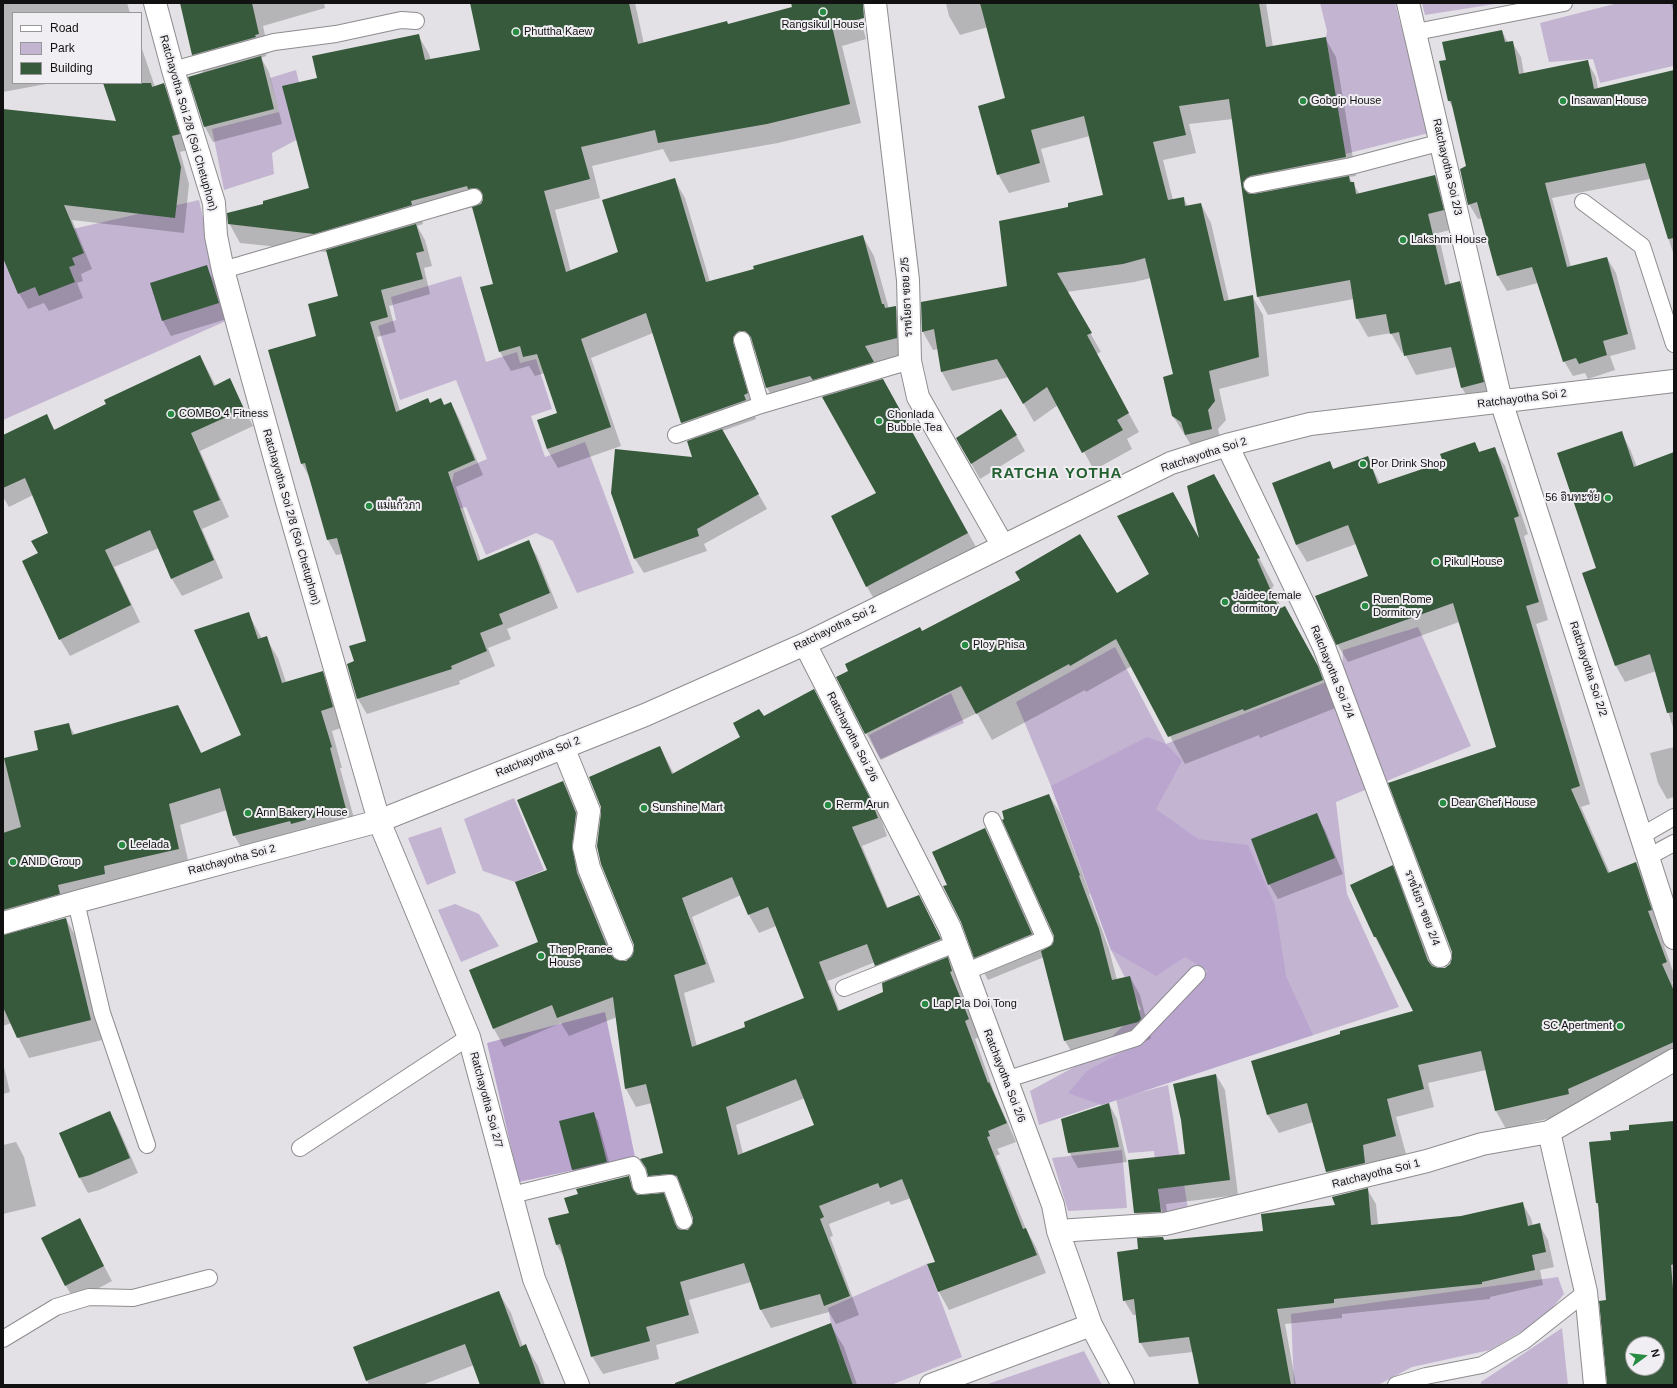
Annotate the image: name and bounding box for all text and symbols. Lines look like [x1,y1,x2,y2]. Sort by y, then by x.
marker: Rangsikul House [818,7,828,17]
legend [12,12,142,84]
place label: Rangsikul House [781,18,865,32]
text: Road [50,21,79,35]
place label: Phuttha Kaew [524,25,592,39]
marker: Phuttha Kaew [511,27,521,37]
street label: Ratchayotha Soi 2/8 (Soi Chetuphon) [157,34,219,212]
text: Park [50,41,75,55]
text: Building [50,61,93,75]
place label: Gobgip House [1311,94,1381,108]
place label: Insawan House [1571,94,1647,108]
marker: Gobgip House [1298,96,1308,106]
marker: Insawan House [1558,96,1568,106]
street label: Ratchayotha Soi 2/3 [1429,117,1465,217]
place label: Lakshmi House [1411,233,1487,247]
marker: Lakshmi House [1398,235,1408,245]
street label: ราชโยธา ซอย 2/5 [898,257,916,337]
street label: Ratchayotha Soi 2 [1477,387,1567,411]
place label: COMBO 4 Fitness [179,407,268,421]
place label: Chonlada Bubble Tea [887,408,942,434]
marker: COMBO 4 Fitness [166,409,176,419]
marker: Chonlada Bubble Tea [874,416,884,426]
street label: Ratchayotha Soi 2/8 (Soi Chetuphon) [260,428,322,606]
street label: Ratchayotha Soi 2 [1159,435,1249,475]
place label: Por Drink Shop [1371,457,1446,471]
marker: Por Drink Shop [1358,459,1368,469]
district label: RATCHA YOTHA [992,465,1122,483]
place label: 56 อินทะชัย [1545,491,1600,505]
marker: 56 อินทะชัย [1603,493,1613,503]
place label: แม่แก้วภา [377,499,421,513]
marker: แม่แก้วภา [364,501,374,511]
place label: Pikul House [1444,555,1503,569]
marker: Pikul House [1431,557,1441,567]
place label: Jaidee female dormitory [1233,589,1301,615]
place label: Ruen Rome Dormitory [1373,593,1432,619]
marker: Jaidee female dormitory [1220,597,1230,607]
marker: Ruen Rome Dormitory [1360,601,1370,611]
street label: Ratchayotha Soi 2 [792,602,878,654]
street label: Ratchayotha Soi 2/2 [1566,620,1610,718]
street label: Ratchayotha Soi 2/4 [1307,624,1357,720]
place label: Ploy Phisa [973,638,1025,652]
marker: Ploy Phisa [960,640,970,650]
street label: Ratchayotha Soi 2/6 [824,690,880,784]
street label: Ratchayotha Soi 2 [494,734,582,780]
place label: Dear Chef House [1451,796,1536,810]
place label: Rerm Arun [836,798,889,812]
marker: Dear Chef House [1438,798,1448,808]
marker: Rerm Arun [823,800,833,810]
place label: Sunshine Mart [652,801,723,815]
marker: Sunshine Mart [639,803,649,813]
place label: Ann Bakery House [256,806,348,820]
marker: Ann Bakery House [243,808,253,818]
place label: Leelada [130,838,169,852]
marker: Leelada [117,840,127,850]
street label: Ratchayotha Soi 2 [187,842,277,878]
place label: ANID Group [21,855,81,869]
marker: ANID Group [8,857,18,867]
street label: ราชโยธา ซอย 2/4 [1402,868,1442,948]
place label: Thep Pranee House [549,943,613,969]
marker: Thep Pranee House [536,951,546,961]
place label: Lap Pla Doi Tong [933,997,1017,1011]
marker: Lap Pla Doi Tong [920,999,930,1009]
place label: SC Apertment [1543,1019,1612,1033]
marker: SC Apertment [1615,1021,1625,1031]
street label: Ratchayotha Soi 2/6 [980,1027,1028,1125]
street label: Ratchayotha Soi 2/7 [467,1050,505,1150]
street label: Ratchayotha Soi 1 [1331,1157,1421,1191]
north arrow [1625,1336,1665,1376]
text: N [1649,1348,1662,1359]

